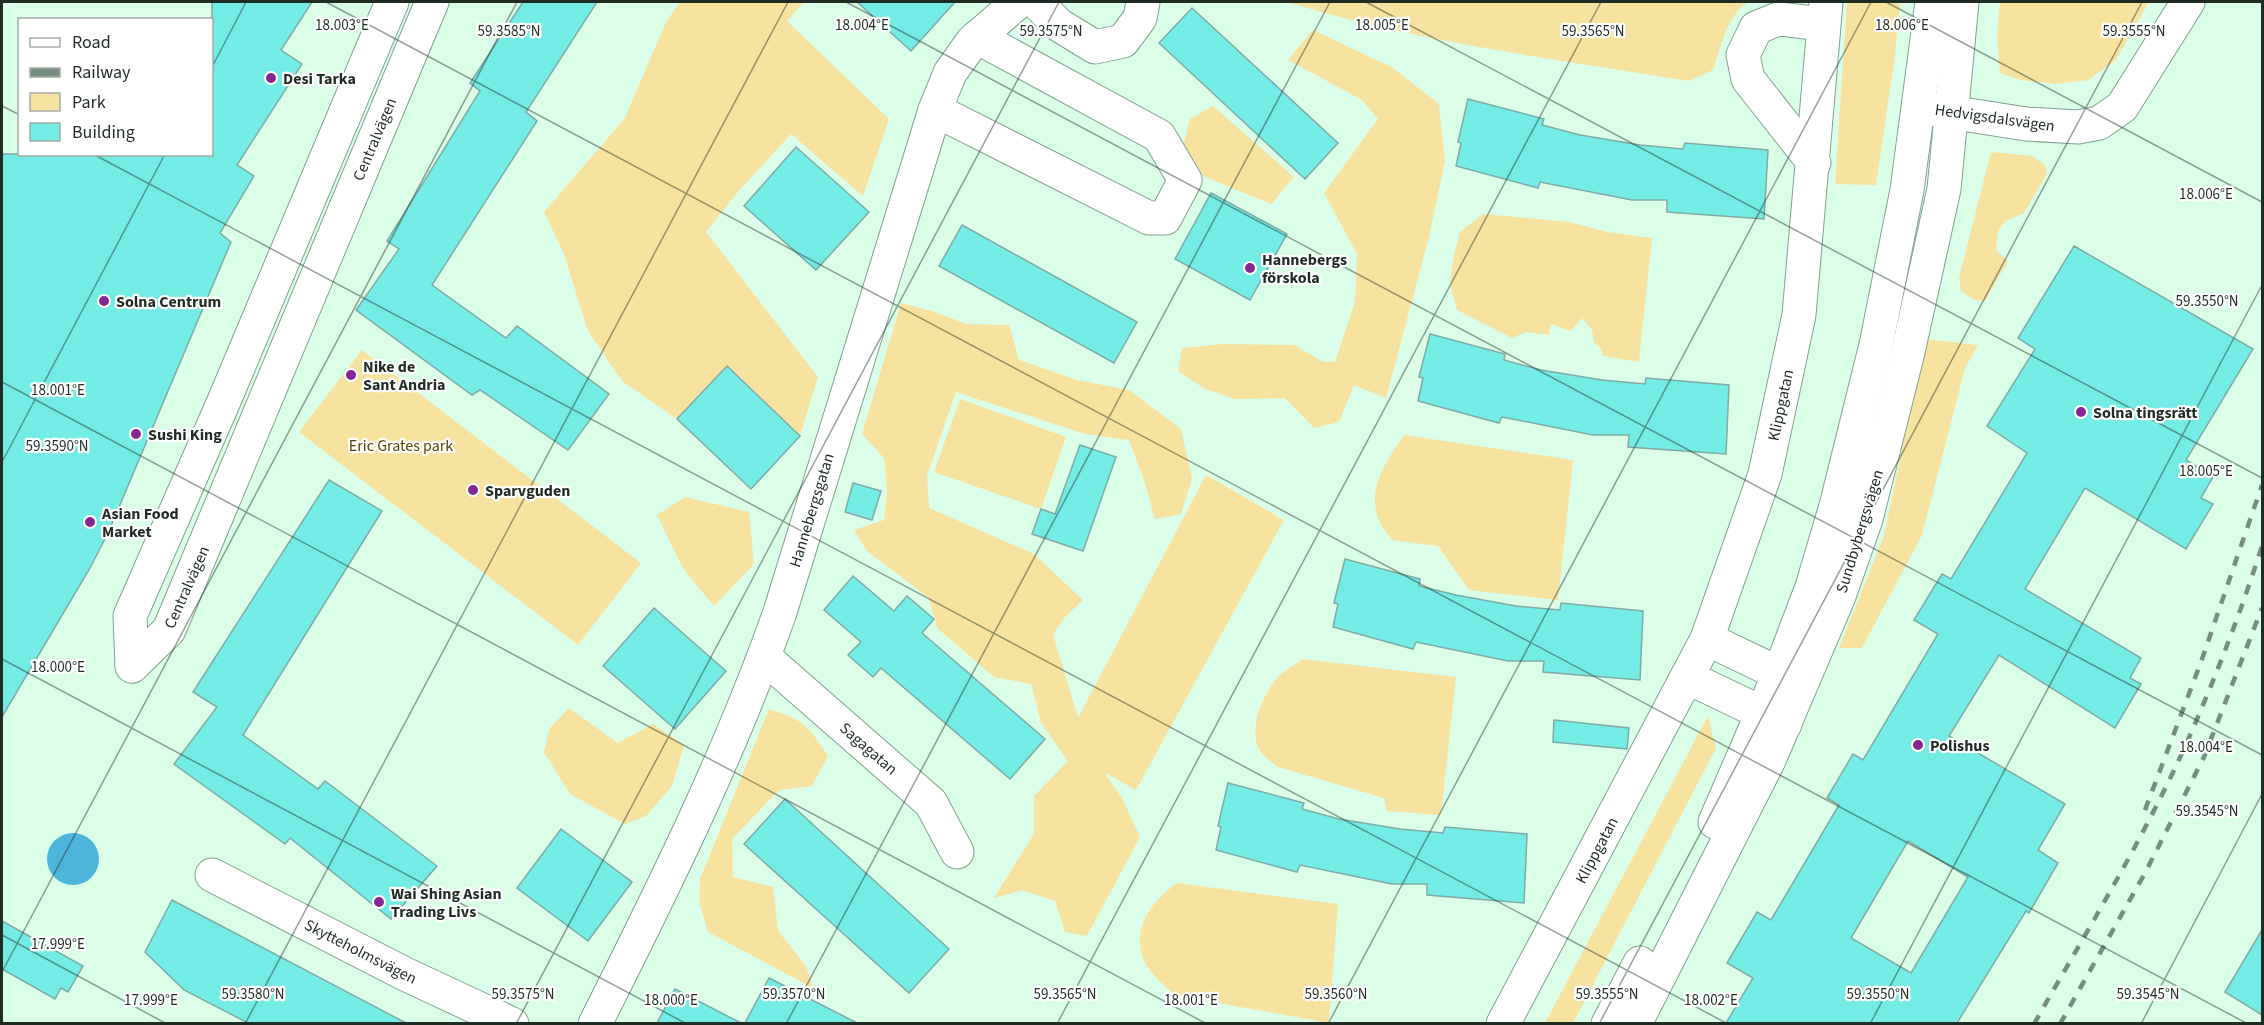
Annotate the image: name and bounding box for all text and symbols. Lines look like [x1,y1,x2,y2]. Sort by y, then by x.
text: 18.003°E [315,15,369,36]
text: 18.004°E [835,15,889,36]
text: 18.005°E [1355,15,1409,36]
text: 18.006°E [1875,15,1929,36]
legend [18,18,213,156]
text: 59.3585°N [477,21,541,42]
text: 59.3575°N [1019,21,1083,42]
text: 59.3565°N [1561,21,1625,42]
text: 59.3555°N [2102,21,2166,42]
text: Road [72,30,111,55]
text: Railway [72,60,131,85]
place label: Desi Tarka [283,68,356,90]
marker: Desi Tarka [264,71,278,85]
text: Park [72,90,106,115]
street label: Centralvägen [348,94,402,184]
street label: Hedvigsdalsvägen [1933,99,2056,137]
text: Building [72,120,135,145]
text: 18.006°E [2179,184,2233,205]
place label: Hannebergs förskola [1262,249,1347,289]
marker: Hannebergs förskola [1243,261,1257,275]
place label: Solna Centrum [116,291,221,313]
text: 59.3550°N [2175,291,2239,312]
marker: Solna Centrum [97,294,111,308]
place label: Nike de Sant Andria [363,356,446,396]
street label: Klippgatan [1763,367,1799,443]
marker: Nike de Sant Andria [344,368,358,382]
text: 18.001°E [31,380,85,401]
place label: Solna tingsrätt [2093,402,2197,424]
marker: Solna tingsrätt [2074,405,2088,419]
place label: Sushi King [148,424,222,446]
marker: Sushi King [129,427,143,441]
park label: Eric Grates park [349,435,453,457]
text: 59.3590°N [25,436,89,457]
street label: Hannebergsgatan [784,450,840,570]
text: 18.005°E [2179,461,2233,482]
street label: Sundbybergsvägen [1831,467,1889,596]
place label: Sparvguden [485,480,570,502]
marker: Sparvguden [466,483,480,497]
place label: Asian Food Market [101,503,179,543]
marker: Asian Food Market [83,515,97,529]
street label: Centralvägen [159,543,215,632]
text: 18.000°E [31,657,85,678]
street label: Sagagatan [835,717,902,780]
place label: Polishus [1930,735,1989,757]
text: 18.004°E [2179,737,2233,758]
marker: Polishus [1911,738,1925,752]
text: 59.3545°N [2175,801,2239,822]
street label: Klippgatan [1570,813,1624,888]
place label: Wai Shing Asian Trading Livs [391,883,502,923]
marker: Wai Shing Asian Trading Livs [372,895,386,909]
street label: Skytteholmsvägen [301,914,420,990]
text: 17.999°E [31,934,85,955]
text: 59.3580°N [221,984,285,1005]
text: 59.3575°N [491,984,555,1005]
text: 59.3570°N [762,984,826,1005]
text: 59.3565°N [1033,984,1097,1005]
text: 59.3560°N [1304,984,1368,1005]
text: 59.3555°N [1575,984,1639,1005]
text: 59.3550°N [1846,984,1910,1005]
text: 59.3545°N [2116,984,2180,1005]
text: 17.999°E [124,990,178,1011]
text: 18.000°E [644,990,698,1011]
text: 18.001°E [1164,990,1218,1011]
text: 18.002°E [1684,990,1738,1011]

